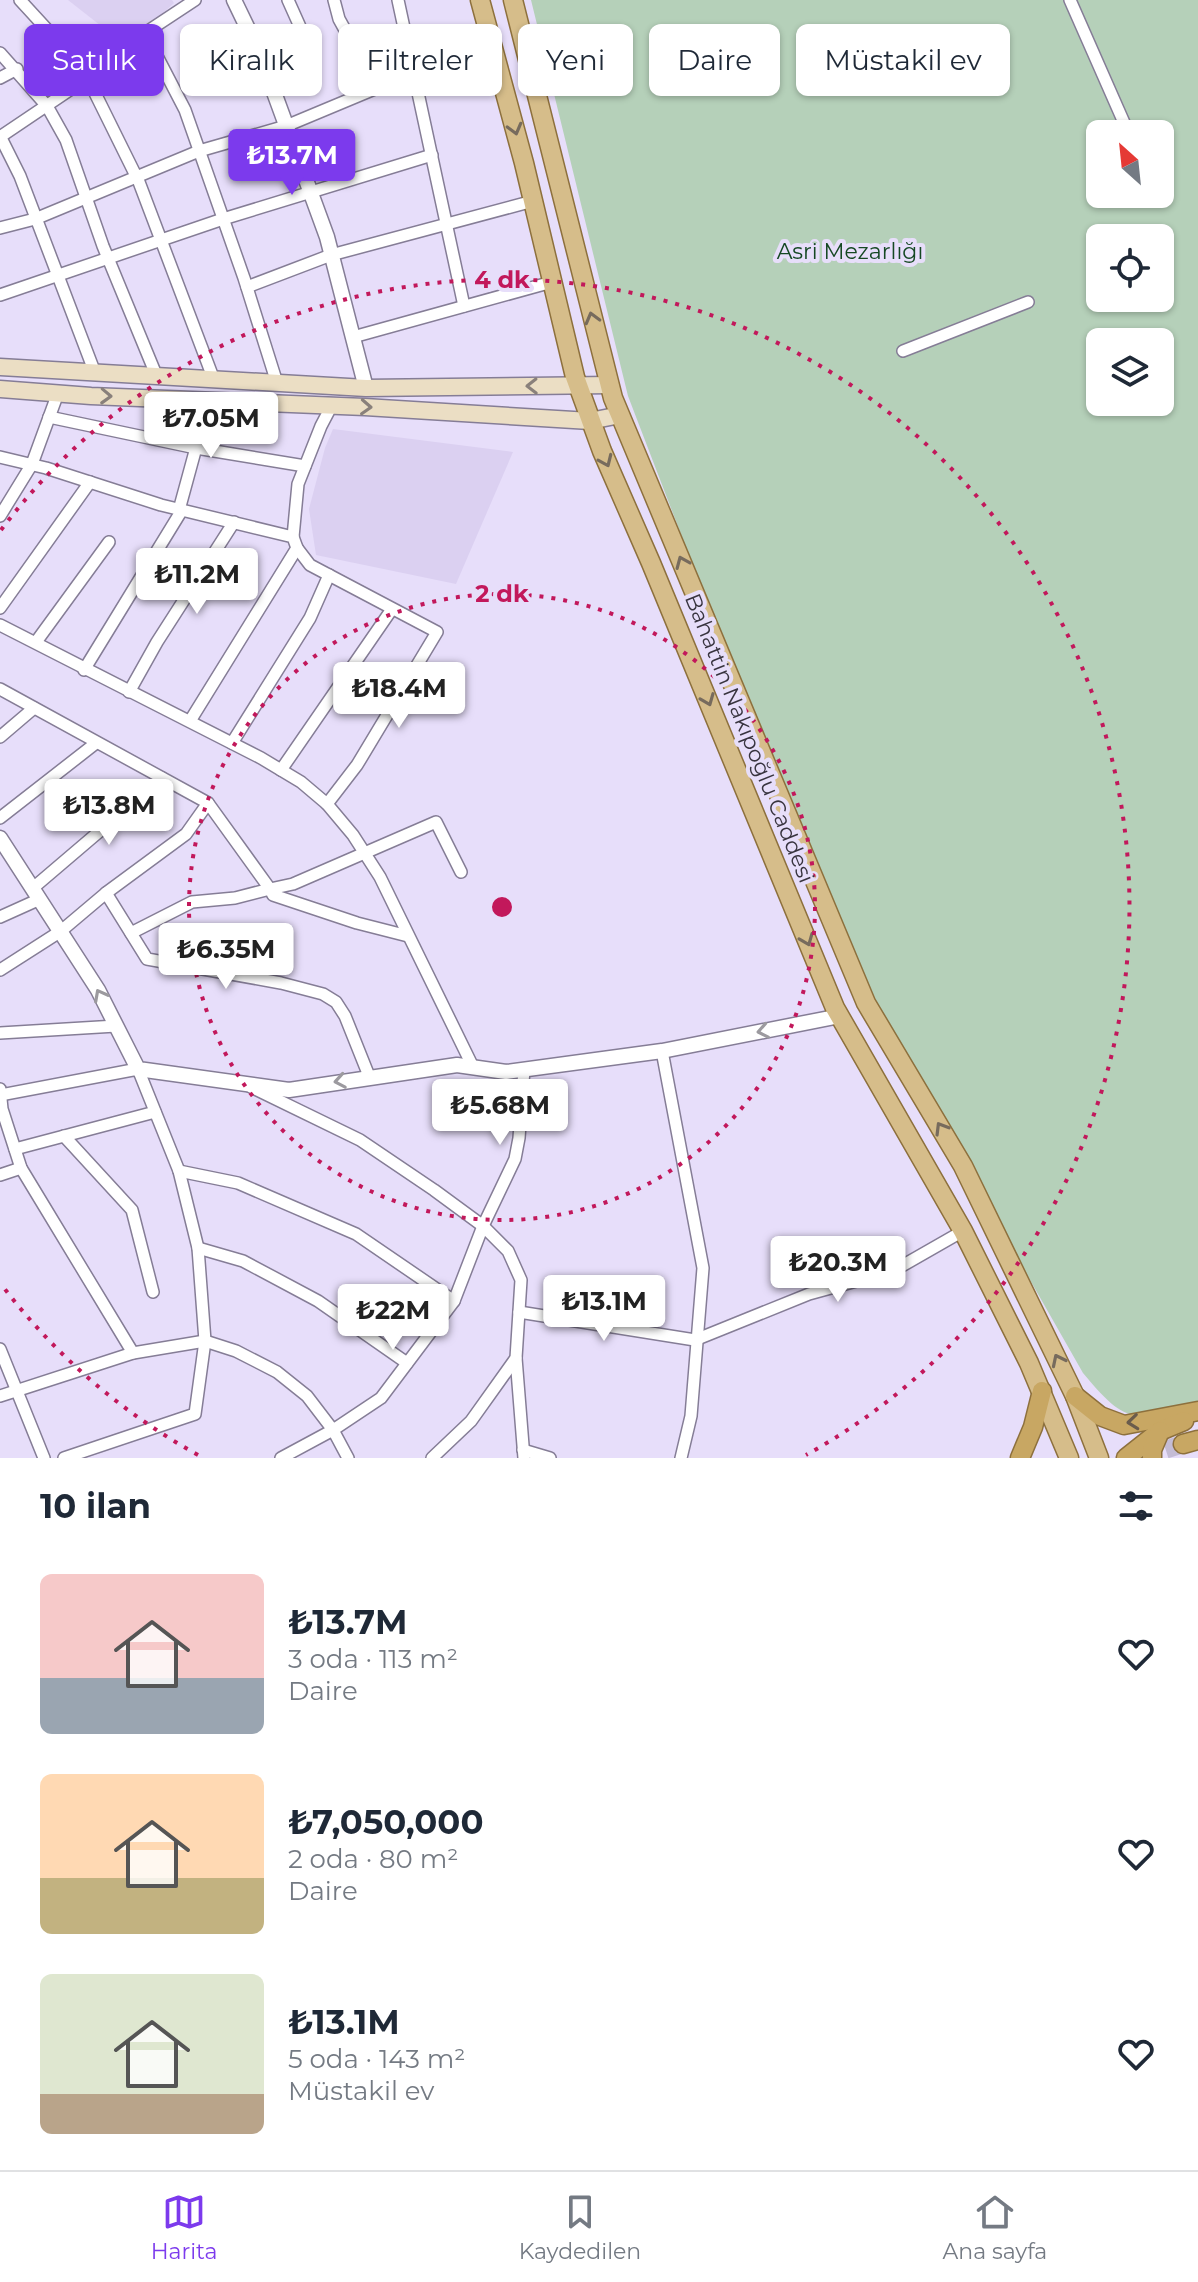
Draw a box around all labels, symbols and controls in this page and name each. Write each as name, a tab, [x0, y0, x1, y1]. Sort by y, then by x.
chip: Satılık	[24, 24, 164, 96]
chip: Kiralık	[180, 24, 322, 96]
chip: Filtreler	[338, 24, 502, 96]
chip: Yeni	[518, 24, 633, 96]
chip: Daire	[649, 24, 780, 96]
chip: Müstakil ev	[796, 24, 1010, 96]
north arrow	[1086, 120, 1174, 208]
map controls	[1086, 120, 1174, 416]
one-way arrow	[505, 122, 522, 136]
pin: ₺13.7M	[227, 129, 357, 197]
text: ₺13.7M	[246, 139, 338, 171]
button: locate	[1086, 224, 1174, 312]
park label: Asri Mezarlığı	[777, 238, 923, 265]
text: 4 dk	[474, 265, 530, 294]
one-way arrow	[585, 312, 602, 326]
button: layers	[1086, 328, 1174, 416]
one-way arrow	[525, 377, 538, 395]
one-way arrow	[100, 388, 113, 405]
pin: ₺7.05M	[146, 392, 276, 460]
one-way arrow	[360, 398, 373, 415]
text: ₺7.05M	[162, 402, 260, 434]
one-way arrow	[596, 452, 612, 467]
pin: ₺11.2M	[132, 548, 262, 616]
one-way arrow	[675, 556, 691, 570]
text: ₺11.2M	[154, 558, 240, 590]
text: 2 dk	[475, 579, 529, 608]
street label: Bahattin Nakıpoğlu Caddesi	[679, 590, 820, 887]
pin: ₺18.4M	[334, 662, 464, 730]
text: ₺18.4M	[351, 672, 447, 704]
one-way arrow	[698, 692, 714, 706]
pin: ₺13.8M	[44, 779, 174, 847]
text: ₺13.8M	[62, 789, 156, 821]
centre of rings	[488, 893, 516, 921]
pin: ₺6.35M	[161, 923, 291, 991]
one-way arrow	[797, 932, 814, 946]
text: ₺6.35M	[177, 933, 275, 965]
one-way arrow	[94, 989, 110, 1003]
one-way arrow	[757, 1022, 770, 1039]
one-way arrow	[333, 1071, 347, 1088]
pin: ₺5.68M	[435, 1079, 565, 1147]
text: ₺5.68M	[450, 1089, 550, 1121]
one-way arrow	[935, 1122, 950, 1137]
pin: ₺20.3M	[773, 1236, 903, 1304]
text: ₺20.3M	[789, 1246, 887, 1278]
pin: ₺13.1M	[539, 1275, 669, 1343]
pin: ₺22M	[346, 1284, 440, 1352]
text: ₺13.1M	[561, 1285, 647, 1317]
text: ₺22M	[356, 1294, 430, 1326]
one-way arrow	[1052, 1354, 1068, 1369]
one-way arrow	[1126, 1413, 1139, 1430]
icon: filters	[1114, 1484, 1158, 1528]
text: 10 ilan	[40, 1485, 151, 1527]
text: ₺13.7M	[288, 1601, 408, 1643]
icon: home	[104, 1606, 200, 1702]
icon: heart	[1114, 1632, 1158, 1676]
text: 3 oda · 113 m²	[288, 1643, 458, 1675]
text: Daire	[288, 1675, 358, 1707]
text: ₺7,050,000	[288, 1801, 484, 1843]
icon: home	[104, 1806, 200, 1902]
icon: heart	[1114, 1832, 1158, 1876]
text: 2 oda · 80 m²	[288, 1843, 458, 1875]
text: Daire	[288, 1875, 358, 1907]
text: ₺13.1M	[288, 2001, 400, 2043]
icon: home	[104, 2006, 200, 2102]
icon: heart	[1114, 2032, 1158, 2076]
text: 5 oda · 143 m²	[288, 2043, 465, 2075]
text: Müstakil ev	[288, 2075, 434, 2107]
tab: Harita	[151, 2190, 217, 2265]
tab: Kaydedilen	[519, 2190, 641, 2265]
tab: Ana sayfa	[943, 2190, 1047, 2265]

